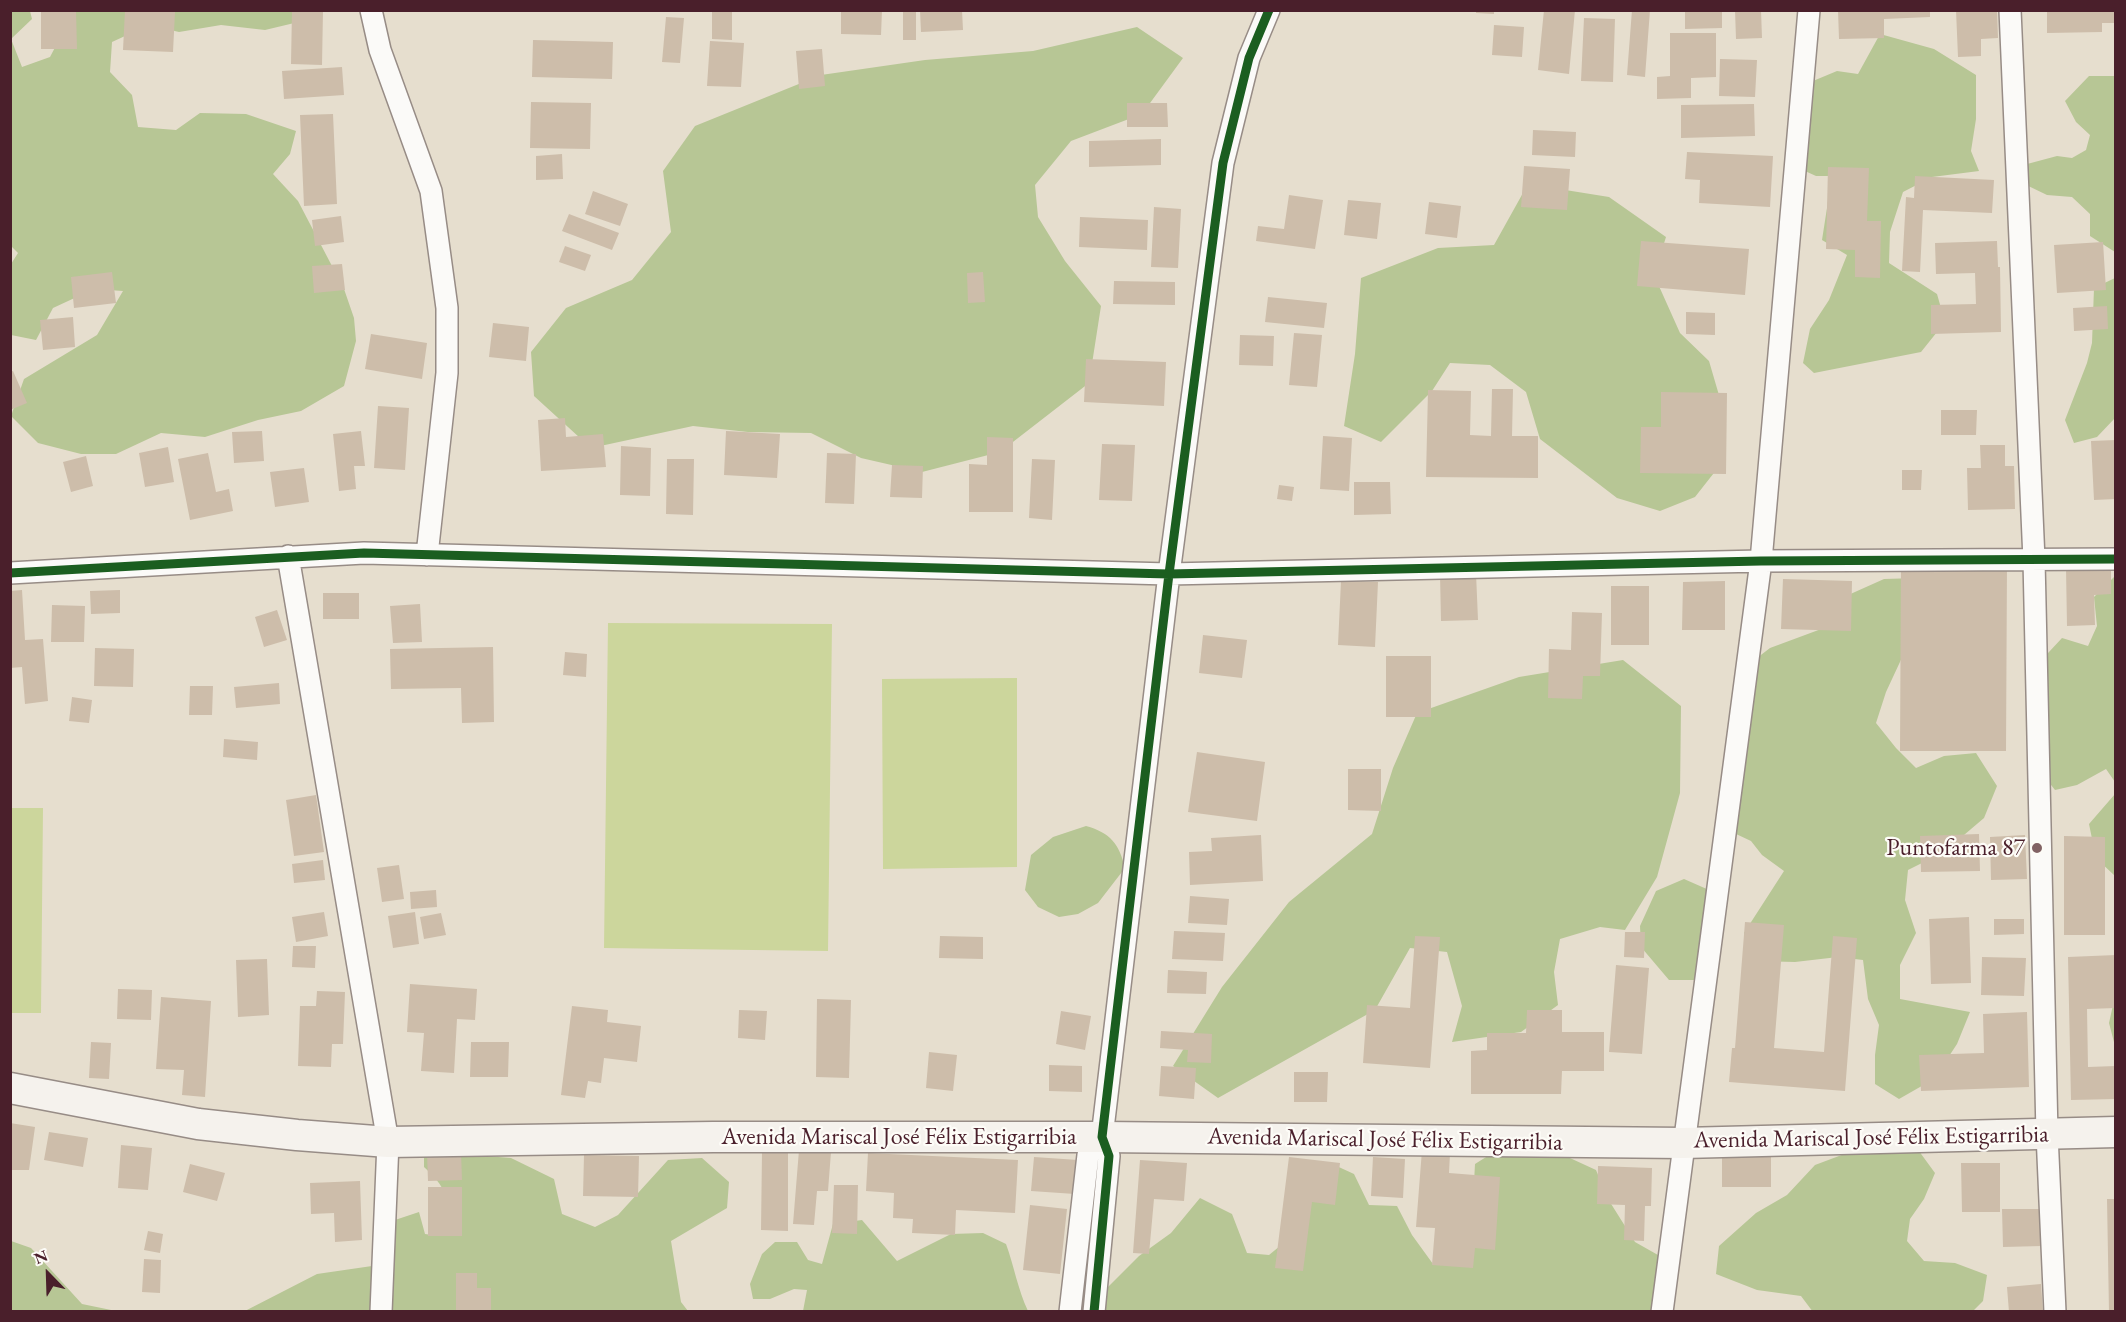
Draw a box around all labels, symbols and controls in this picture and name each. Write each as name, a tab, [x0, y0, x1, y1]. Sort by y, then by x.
place label: Puntofarma 87	[1886, 834, 2025, 862]
marker: Puntofarma 87	[2030, 841, 2044, 855]
street label: Avenida Mariscal José Félix Estigarribia	[1693, 1121, 2049, 1155]
street label: Avenida Mariscal José Félix Estigarribia	[721, 1123, 1077, 1151]
street label: Avenida Mariscal José Félix Estigarribia	[1207, 1123, 1563, 1157]
north arrow	[18, 1244, 78, 1304]
text: N	[31, 1245, 51, 1269]

